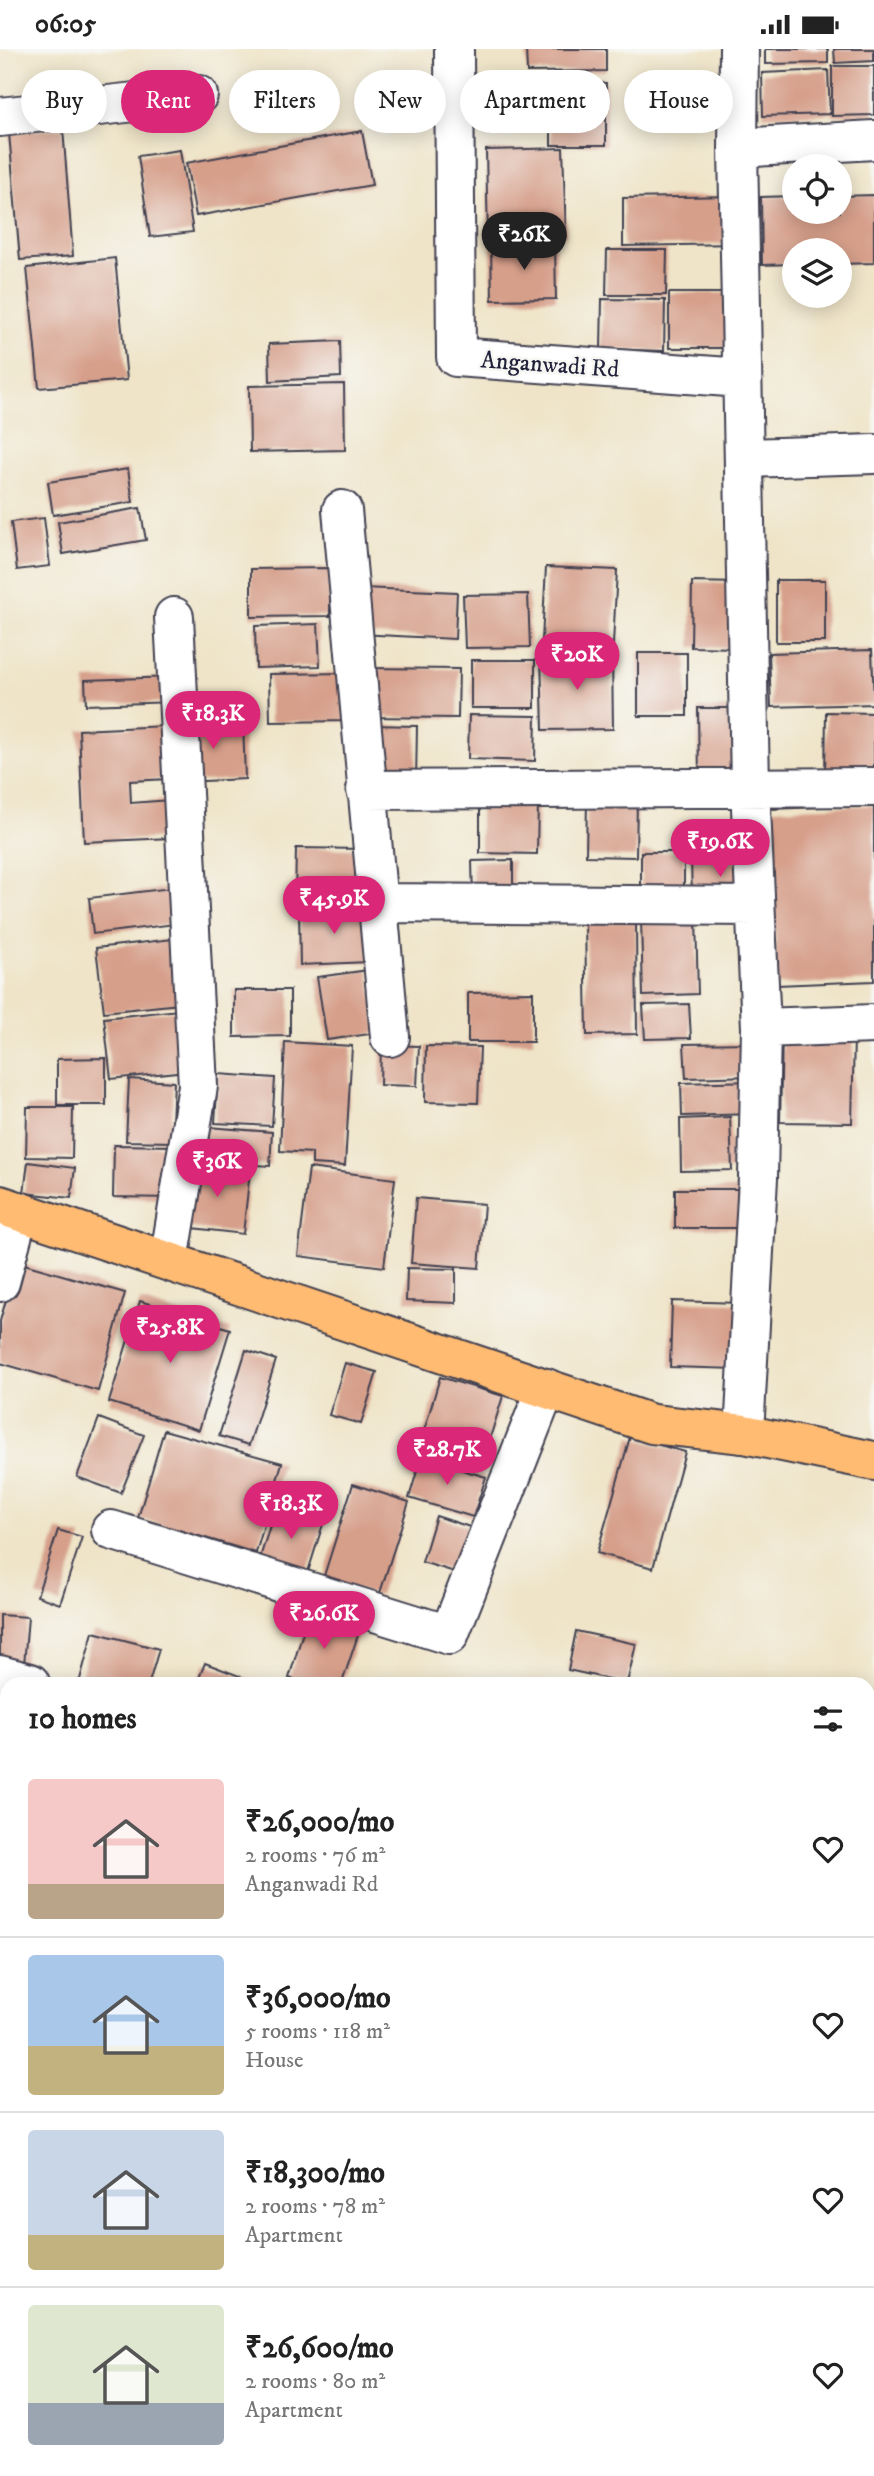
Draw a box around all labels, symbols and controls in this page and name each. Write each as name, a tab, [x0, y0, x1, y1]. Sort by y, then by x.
text: 06:05	[35, 8, 96, 41]
chip: Buy	[21, 70, 107, 133]
chip: Rent	[121, 70, 215, 133]
chip: Filters	[229, 70, 340, 133]
chip: New	[354, 70, 446, 133]
chip: Apartment	[460, 70, 610, 133]
chip: House	[624, 70, 733, 133]
map controls	[782, 154, 852, 308]
button: locate	[782, 154, 852, 224]
pin: ₹26K	[483, 213, 565, 272]
text: ₹26K	[498, 220, 550, 249]
button: layers	[782, 238, 852, 308]
street label: Anganwadi Rd	[480, 345, 620, 385]
pin: ₹20K	[536, 633, 618, 692]
text: ₹20K	[551, 640, 604, 669]
pin: ₹18.3K	[156, 691, 270, 751]
text: ₹18.3K	[181, 699, 245, 728]
pin: ₹19.6K	[663, 819, 777, 879]
text: ₹19.6K	[687, 827, 753, 856]
pin: ₹45.9K	[277, 877, 391, 936]
text: ₹45.9K	[299, 884, 369, 913]
pin: ₹36K	[176, 1139, 258, 1199]
text: ₹36K	[192, 1147, 242, 1176]
pin: ₹25.8K	[113, 1305, 227, 1365]
text: ₹25.8K	[136, 1313, 204, 1342]
pin: ₹28.7K	[390, 1427, 504, 1487]
text: ₹28.7K	[413, 1435, 481, 1464]
pin: ₹18.3K	[234, 1481, 348, 1541]
text: ₹18.3K	[259, 1489, 323, 1518]
pin: ₹26.6K	[267, 1591, 381, 1651]
text: ₹26.6K	[289, 1599, 359, 1628]
icon: filters	[809, 1700, 847, 1738]
text: 10 homes	[28, 1701, 137, 1738]
text: ₹26,000/mo	[245, 1804, 394, 1841]
icon: home	[84, 1807, 168, 1891]
icon: heart	[809, 1830, 847, 1868]
text: 2 rooms · 76 m²	[245, 1841, 385, 1870]
text: Anganwadi Rd	[245, 1870, 378, 1899]
text: ₹36,000/mo	[245, 1980, 391, 2017]
icon: home	[84, 1983, 168, 2067]
icon: heart	[809, 2006, 847, 2044]
text: 5 rooms · 118 m²	[245, 2017, 390, 2046]
text: House	[245, 2046, 303, 2075]
text: ₹18,300/mo	[245, 2155, 385, 2192]
icon: home	[84, 2158, 168, 2242]
icon: heart	[809, 2181, 847, 2219]
text: 2 rooms · 78 m²	[245, 2192, 385, 2221]
text: Apartment	[245, 2221, 343, 2250]
text: ₹26,600/mo	[245, 2330, 394, 2367]
icon: home	[84, 2333, 168, 2417]
icon: heart	[809, 2356, 847, 2394]
text: 2 rooms · 80 m²	[245, 2367, 385, 2396]
text: Apartment	[245, 2396, 343, 2425]

